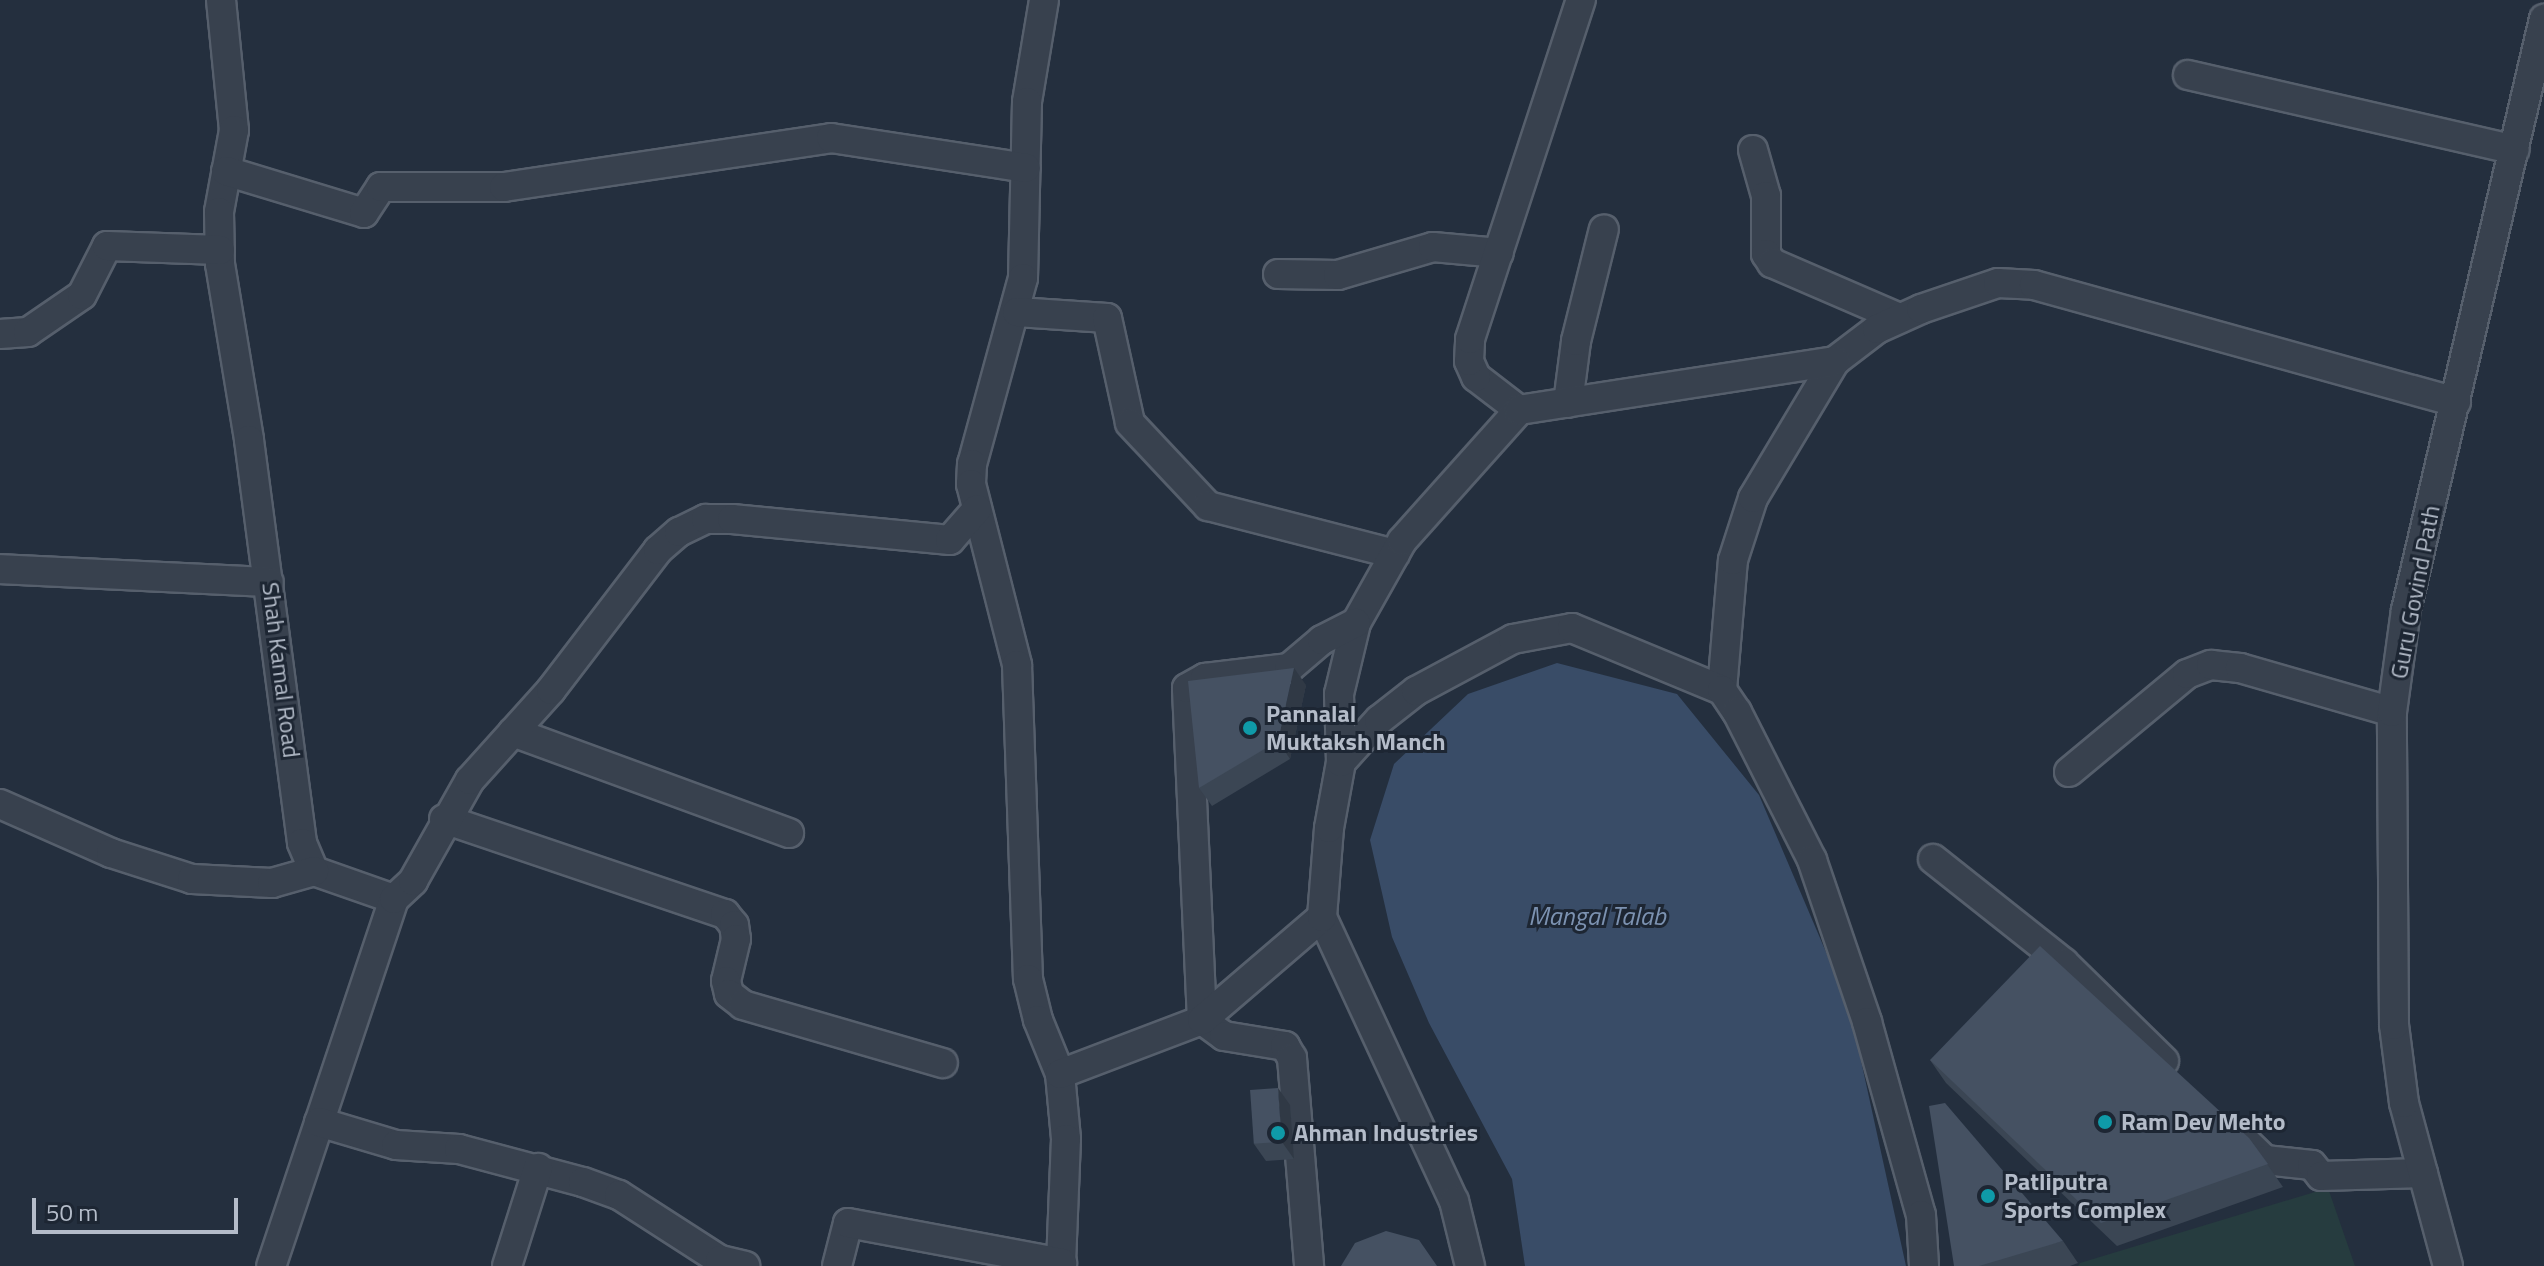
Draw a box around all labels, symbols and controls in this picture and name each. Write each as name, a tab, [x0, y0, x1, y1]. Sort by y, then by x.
street label: Guru Govind Path	[2384, 503, 2446, 681]
street label: Shah Kamal Road	[256, 581, 306, 759]
place label: Pannalal Muktaksh Manch	[1266, 700, 1446, 756]
marker: Pannalal Muktaksh Manch	[1241, 719, 1259, 737]
water label: Mangal Talab	[1528, 900, 1666, 932]
place label: Ram Dev Mehto	[2121, 1108, 2286, 1136]
marker: Ram Dev Mehto	[2096, 1113, 2114, 1131]
place label: Ahman Industries	[1294, 1119, 1478, 1147]
marker: Ahman Industries	[1269, 1124, 1287, 1142]
place label: Patliputra Sports Complex	[2004, 1168, 2166, 1224]
scale bar	[36, 1182, 242, 1232]
marker: Patliputra Sports Complex	[1979, 1187, 1997, 1205]
text: 50 m	[46, 1194, 98, 1230]

